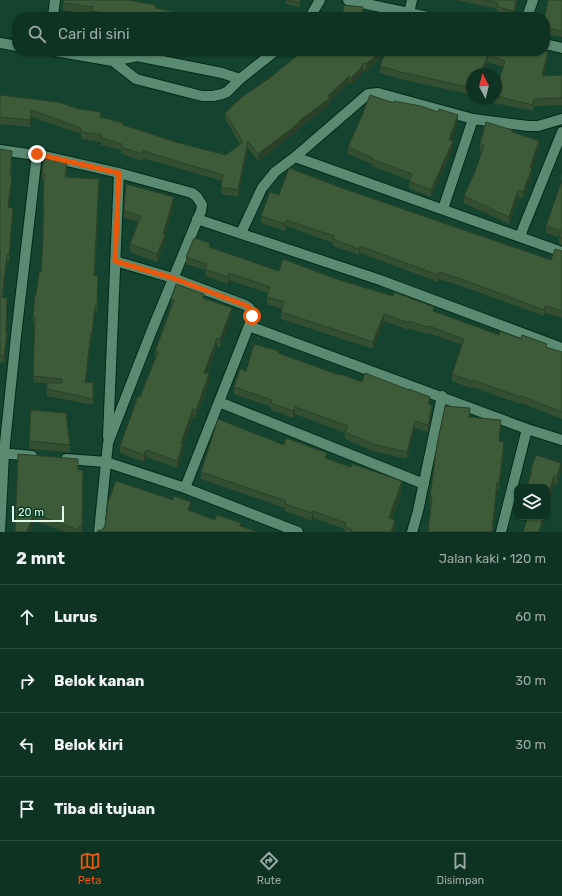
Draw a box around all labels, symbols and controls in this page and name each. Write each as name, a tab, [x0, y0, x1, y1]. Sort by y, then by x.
search box	[12, 12, 550, 56]
icon: search	[26, 23, 48, 45]
text: Cari di sini	[58, 25, 130, 43]
north arrow	[466, 68, 502, 104]
route end	[28, 145, 46, 163]
route start	[243, 307, 261, 325]
map controls	[514, 484, 550, 520]
button: layers	[514, 484, 550, 520]
scale bar	[12, 504, 64, 523]
text: 20 m	[18, 506, 44, 519]
text: 2 mnt	[16, 548, 65, 568]
text: Jalan kaki · 120 m	[439, 551, 546, 566]
icon: ahead	[16, 606, 38, 628]
text: Lurus	[54, 608, 97, 626]
text: 60 m	[515, 609, 546, 624]
icon: right	[16, 670, 38, 692]
text: Belok kanan	[54, 672, 144, 690]
text: 30 m	[515, 673, 546, 688]
icon: left	[16, 734, 38, 756]
text: Belok kiri	[54, 736, 123, 754]
text: 30 m	[515, 737, 546, 752]
icon: arrive	[16, 798, 38, 820]
text: Tiba di tujuan	[54, 800, 155, 818]
tab: Peta	[78, 850, 101, 887]
tab: Rute	[257, 850, 281, 887]
tab: Disimpan	[437, 850, 484, 887]

